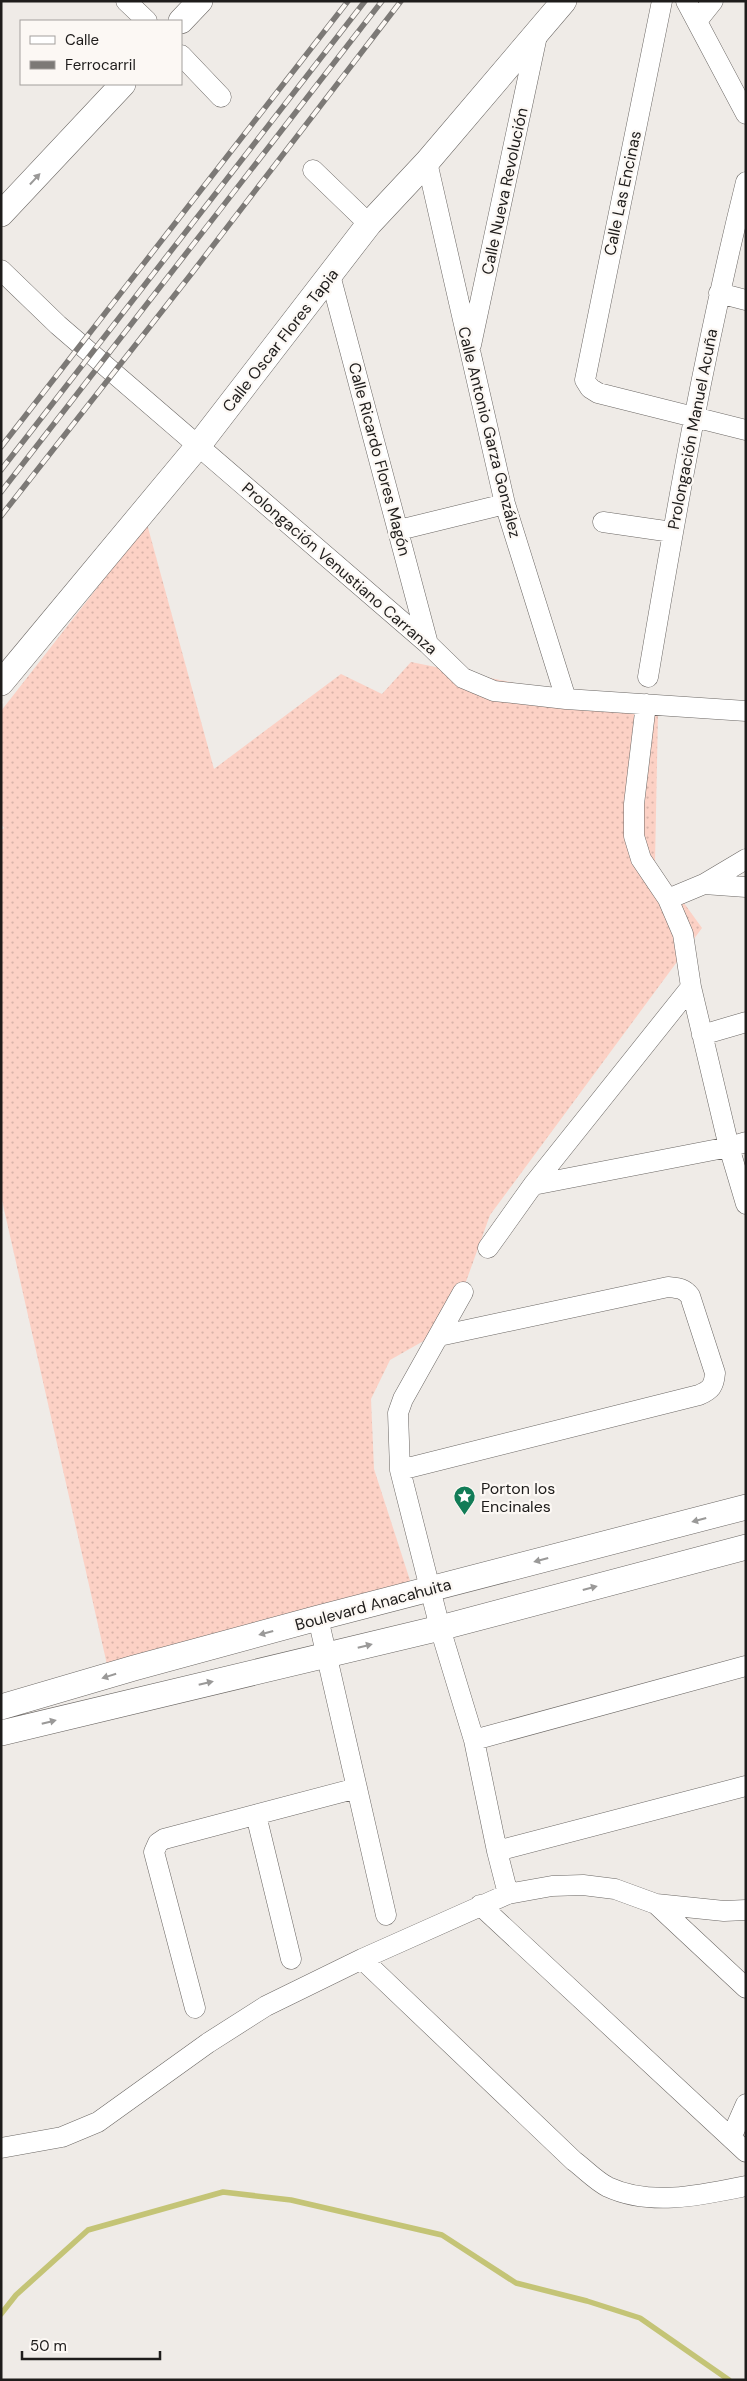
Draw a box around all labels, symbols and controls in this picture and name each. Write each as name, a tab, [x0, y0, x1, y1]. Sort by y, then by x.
legend	[20, 20, 182, 85]
text: Calle	[65, 30, 99, 50]
text: Ferrocarril	[65, 55, 136, 75]
street label: Calle Nueva Revolución	[477, 106, 532, 277]
street label: Calle Las Encinas	[599, 129, 646, 258]
one-way arrow	[29, 172, 40, 185]
street label: Calle Oscar Flores Tapia	[218, 264, 343, 416]
street label: Calle Antonio Garza González	[453, 324, 526, 540]
street label: Prolongación Manuel Acuña	[663, 327, 722, 531]
street label: Calle Ricardo Flores Magón	[344, 360, 415, 558]
street label: Prolongación Venustiano Carranza	[237, 478, 442, 659]
place label: Porton los Encinales	[481, 1478, 555, 1517]
place icon: Porton los Encinales	[453, 1485, 477, 1516]
one-way arrow	[691, 1516, 706, 1524]
one-way arrow	[534, 1557, 549, 1565]
street label: Boulevard Anacahuita	[293, 1574, 454, 1635]
one-way arrow	[582, 1584, 597, 1592]
one-way arrow	[258, 1629, 273, 1637]
one-way arrow	[357, 1642, 372, 1650]
one-way arrow	[101, 1672, 116, 1680]
one-way arrow	[199, 1679, 214, 1687]
one-way arrow	[41, 1718, 56, 1726]
scale bar	[22, 2328, 160, 2360]
text: 50 m	[30, 2336, 67, 2356]

